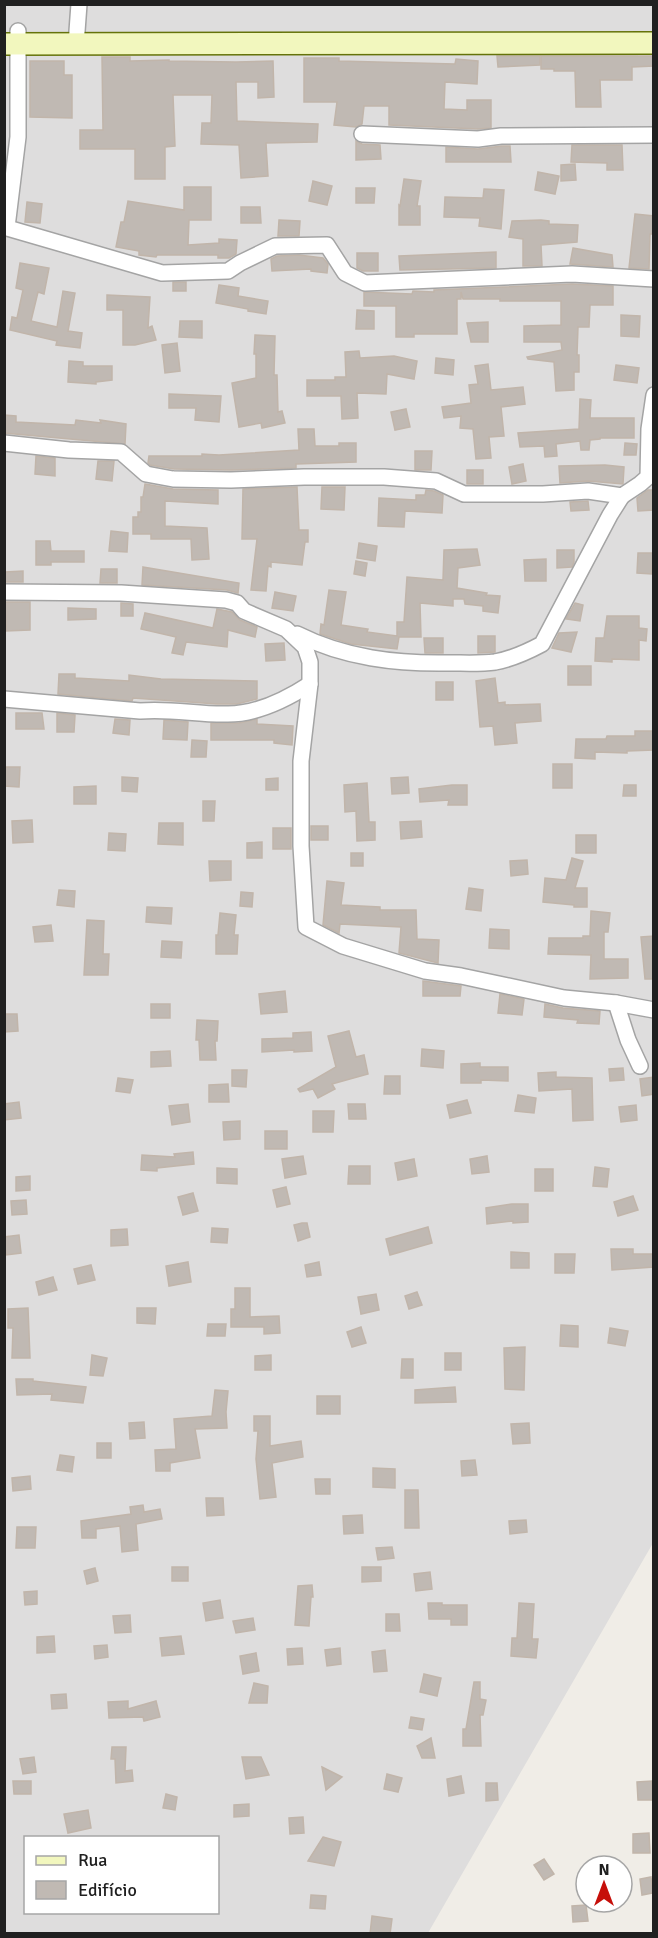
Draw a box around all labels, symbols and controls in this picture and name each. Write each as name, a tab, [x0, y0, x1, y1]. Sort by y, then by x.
legend	[24, 1836, 219, 1914]
text: Rua	[78, 1849, 107, 1871]
north arrow	[574, 1854, 634, 1914]
text: N	[598, 1860, 610, 1880]
text: Edifício	[78, 1879, 137, 1901]

